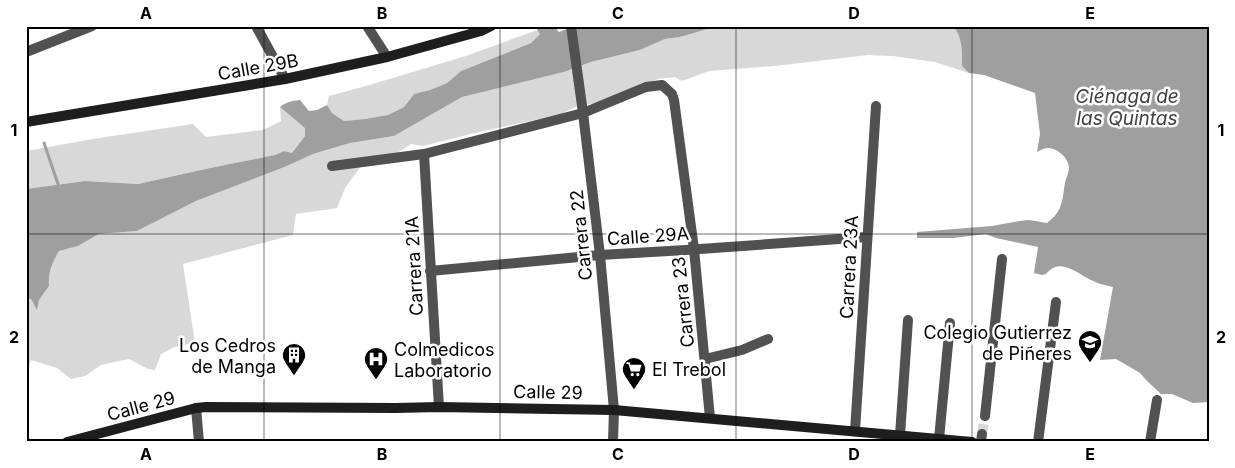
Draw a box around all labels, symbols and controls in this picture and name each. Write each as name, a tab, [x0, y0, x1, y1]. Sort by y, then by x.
text: A	[140, 3, 152, 23]
text: B	[377, 3, 387, 23]
text: C	[612, 3, 624, 23]
text: D	[848, 3, 860, 23]
text: E	[1085, 3, 1095, 23]
street label: Calle 29B	[216, 50, 300, 84]
water label: Ciénaga de las Quintas	[1075, 85, 1179, 130]
text: 1	[11, 120, 17, 140]
text: 1	[1218, 120, 1224, 140]
street label: Carrera 22	[566, 189, 596, 281]
street label: Carrera 23A	[836, 215, 862, 319]
street label: Carrera 21A	[401, 216, 427, 316]
street label: Calle 29A	[606, 223, 690, 249]
street label: Carrera 23	[668, 255, 698, 349]
place label: Colegio Gutierrez de Piñeres	[923, 322, 1072, 364]
text: 2	[9, 327, 19, 347]
text: 2	[1216, 327, 1226, 347]
school or university icon: Colegio Gutierrez de Piñeres	[1077, 329, 1103, 363]
place label: Los Cedros de Manga	[179, 335, 276, 377]
place label: Colmedicos Laboratorio	[394, 339, 495, 381]
building icon: Los Cedros de Manga	[281, 342, 307, 376]
hospital icon: Colmedicos Laboratorio	[363, 346, 389, 380]
supermarket icon: El Trebol	[621, 356, 647, 390]
place label: El Trebol	[652, 359, 726, 380]
street label: Calle 29	[513, 381, 583, 403]
street label: Calle 29	[105, 387, 177, 425]
text: A	[140, 444, 152, 464]
text: B	[377, 444, 387, 464]
text: C	[612, 444, 624, 464]
text: D	[848, 444, 860, 464]
text: E	[1085, 444, 1095, 464]

